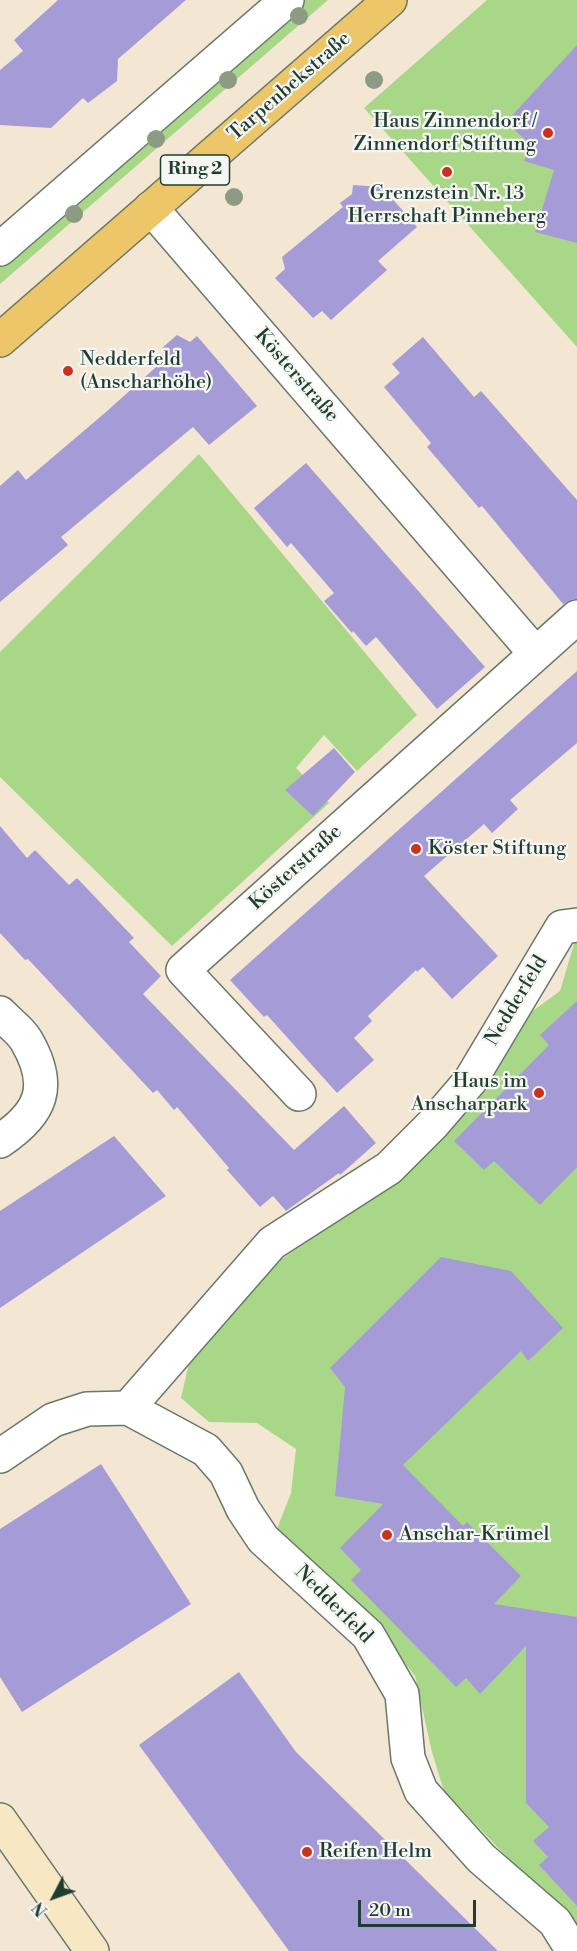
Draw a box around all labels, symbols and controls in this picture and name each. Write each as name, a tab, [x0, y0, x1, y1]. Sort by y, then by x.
street label: Tarpenbekstraße	[224, 27, 356, 147]
place label: Haus Zinnendorf / Zinnendorf Stiftung	[354, 110, 536, 157]
marker: Haus Zinnendorf / Zinnendorf Stiftung	[541, 126, 555, 140]
road number: Ring 2	[160, 155, 230, 185]
marker: Grenzstein Nr. 13 Herrschaft Pinneberg	[440, 165, 454, 179]
place label: Grenzstein Nr. 13 Herrschaft Pinneberg	[348, 182, 546, 229]
street label: Kösterstraße	[249, 324, 343, 428]
place label: Nedderfeld (Anscharhöhe)	[80, 348, 212, 395]
marker: Nedderfeld (Anscharhöhe)	[61, 364, 75, 378]
street label: Kösterstraße	[245, 820, 347, 916]
place label: Köster Stiftung	[428, 837, 566, 861]
marker: Köster Stiftung	[409, 842, 423, 856]
street label: Nedderfeld	[481, 952, 553, 1050]
place label: Haus im Anscharpark	[411, 1070, 527, 1117]
marker: Haus im Anscharpark	[532, 1086, 546, 1100]
place label: Anschar-Krümel	[399, 1523, 550, 1547]
marker: Anschar-Krümel	[380, 1528, 394, 1542]
street label: Nedderfeld	[289, 1561, 377, 1649]
place label: Reifen Helm	[319, 1840, 432, 1864]
marker: Reifen Helm	[300, 1845, 314, 1859]
north arrow	[24, 1867, 84, 1927]
scale bar	[361, 1888, 480, 1926]
text: N	[29, 1897, 52, 1920]
text: 20 m	[369, 1899, 411, 1922]

